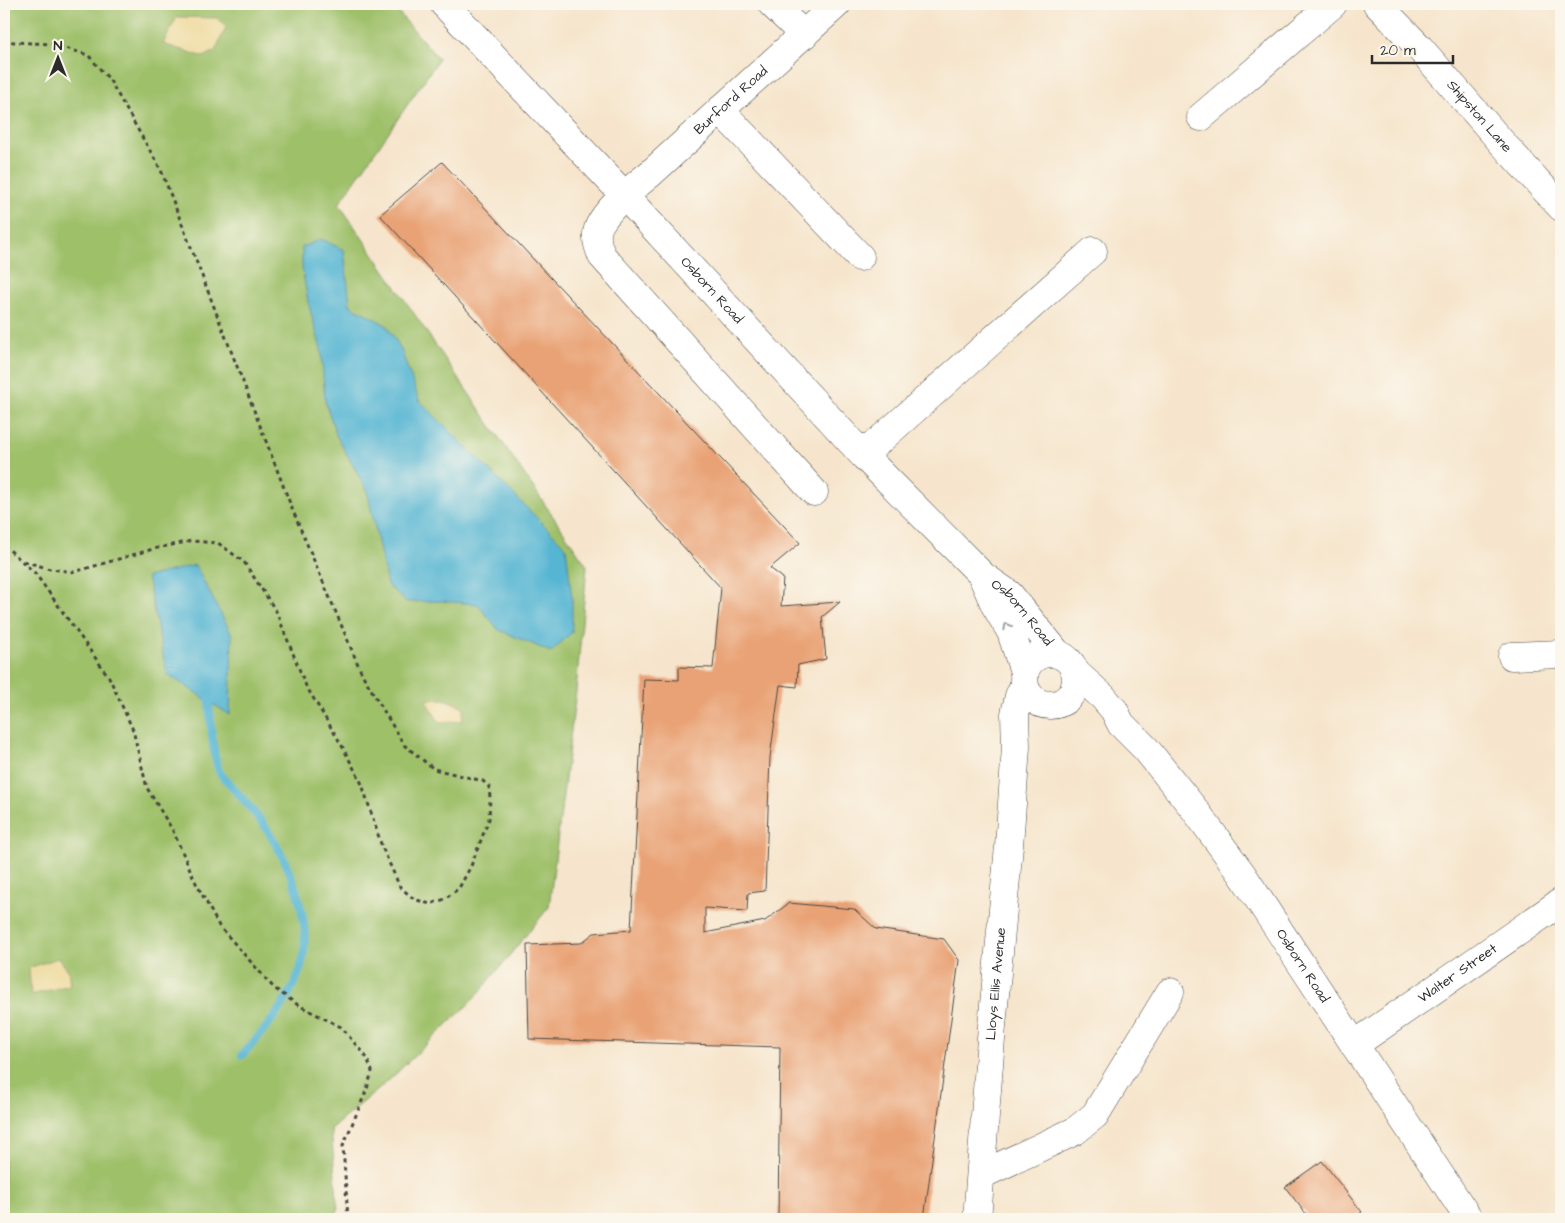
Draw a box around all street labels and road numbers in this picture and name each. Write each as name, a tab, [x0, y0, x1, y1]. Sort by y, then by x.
street label: Burford Road	[690, 62, 772, 139]
street label: Shipston Lane	[1442, 76, 1517, 158]
street label: Osborn Road	[676, 252, 748, 328]
street label: Osborn Road	[987, 574, 1058, 650]
street label: Osborn Road	[1271, 925, 1334, 1007]
street label: Lloys Ellis Avenue	[981, 926, 1011, 1041]
street label: Walter Street	[1414, 939, 1502, 1008]

